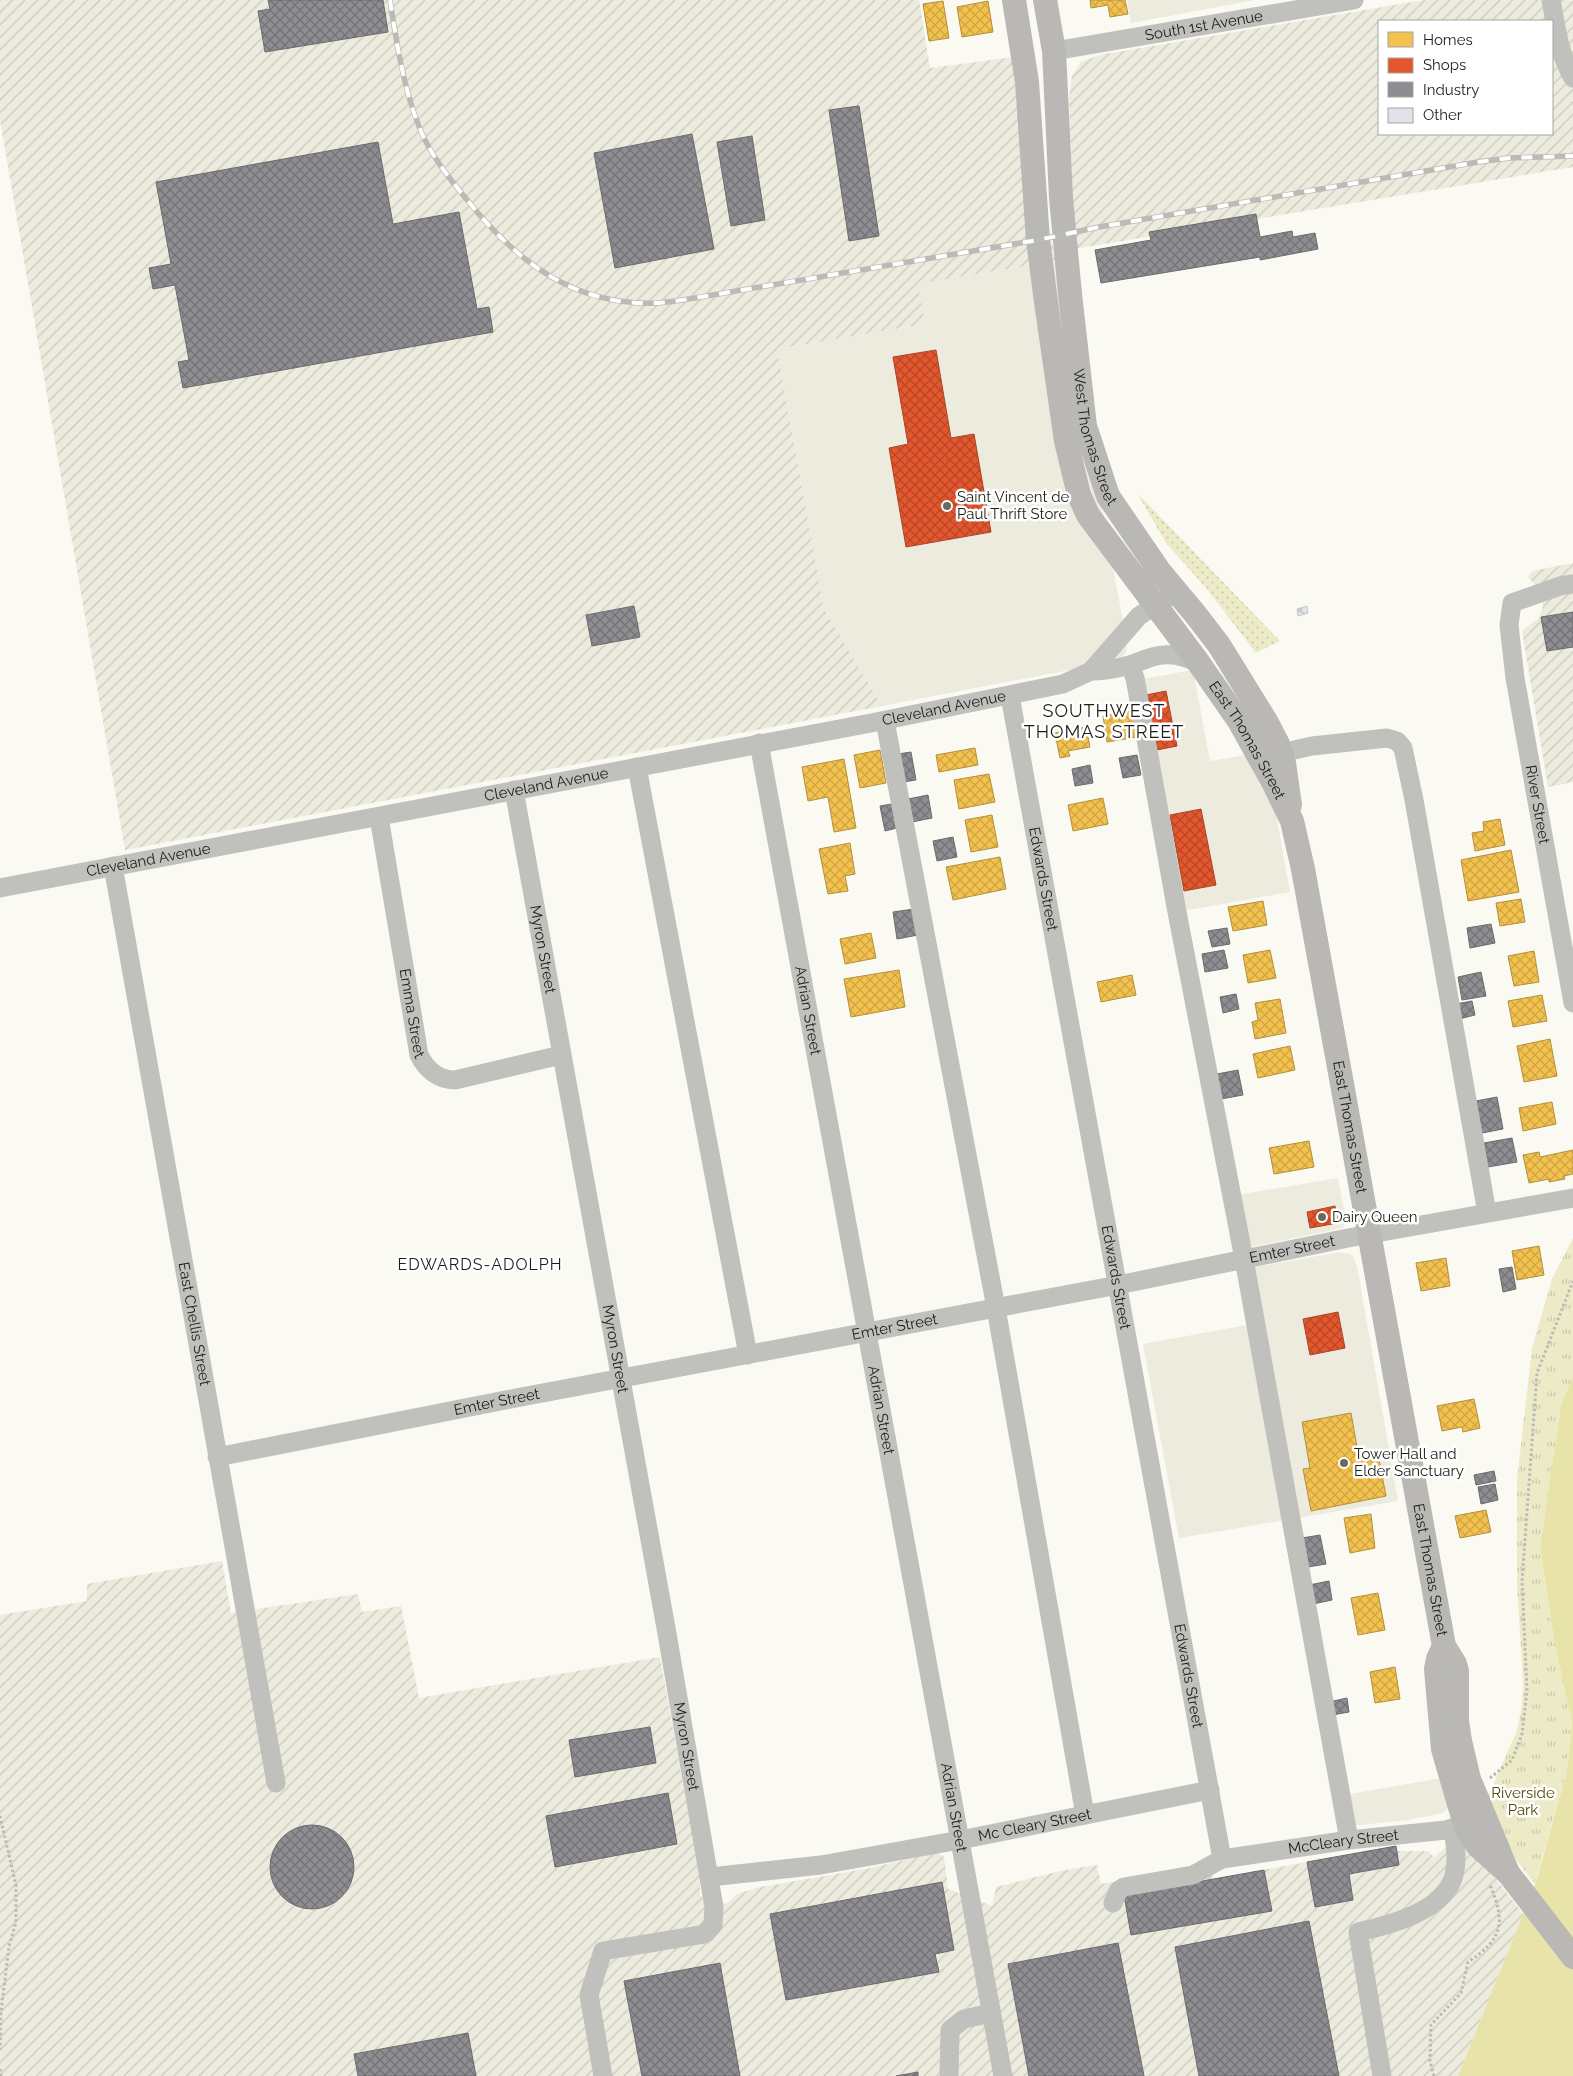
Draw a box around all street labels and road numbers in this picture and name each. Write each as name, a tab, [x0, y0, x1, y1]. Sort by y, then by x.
street label: South 1st Avenue	[1144, 7, 1264, 44]
street label: West Thomas Street	[1070, 368, 1121, 509]
street label: East Thomas Street	[1205, 678, 1289, 802]
street label: Cleveland Avenue	[880, 687, 1008, 730]
street label: River Street	[1522, 763, 1553, 845]
street label: Cleveland Avenue	[483, 764, 610, 805]
street label: Edwards Street	[1025, 825, 1062, 933]
street label: Cleveland Avenue	[85, 839, 212, 880]
street label: Myron Street	[526, 904, 560, 995]
street label: Adrian Street	[791, 965, 825, 1057]
street label: Emma Street	[396, 967, 428, 1062]
street label: East Thomas Street	[1329, 1059, 1371, 1195]
street label: Edwards Street	[1098, 1224, 1134, 1331]
street label: Emter Street	[1248, 1232, 1336, 1267]
street label: East Chellis Street	[175, 1260, 214, 1387]
street label: Myron Street	[599, 1303, 632, 1395]
street label: Emter Street	[850, 1310, 939, 1344]
street label: Adrian Street	[864, 1364, 898, 1456]
street label: Emter Street	[452, 1385, 541, 1419]
street label: East Thomas Street	[1409, 1502, 1451, 1638]
street label: Edwards Street	[1170, 1622, 1207, 1729]
street label: Myron Street	[670, 1701, 703, 1792]
street label: Adrian Street	[937, 1761, 971, 1853]
street label: Mc Cleary Street	[977, 1805, 1093, 1845]
street label: McCleary Street	[1287, 1826, 1399, 1858]

